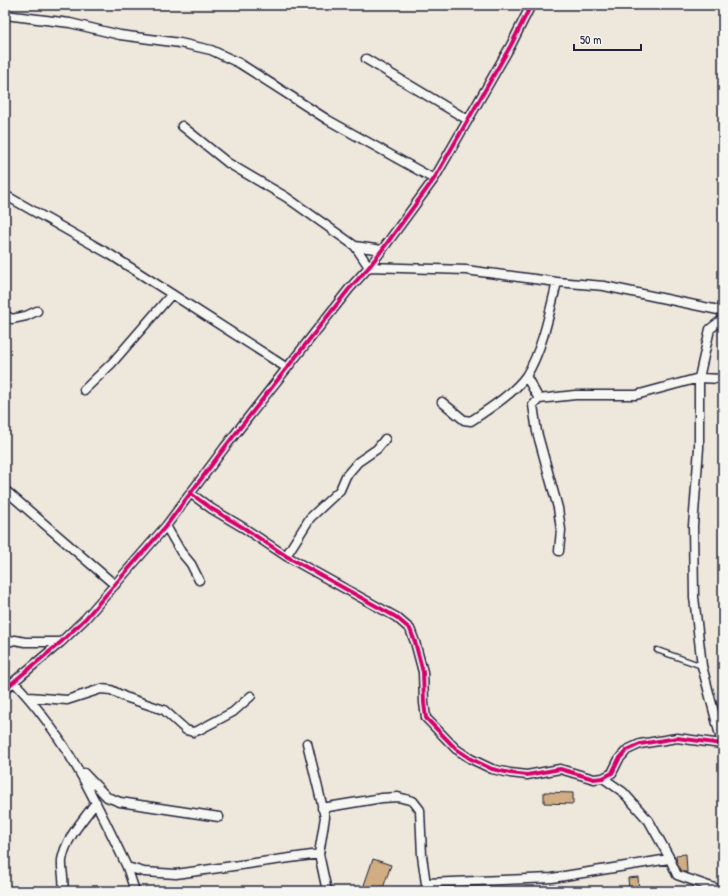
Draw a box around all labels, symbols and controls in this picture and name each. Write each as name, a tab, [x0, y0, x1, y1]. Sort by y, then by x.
scale bar	[574, 26, 641, 52]
text: 50 m	[580, 31, 601, 48]

